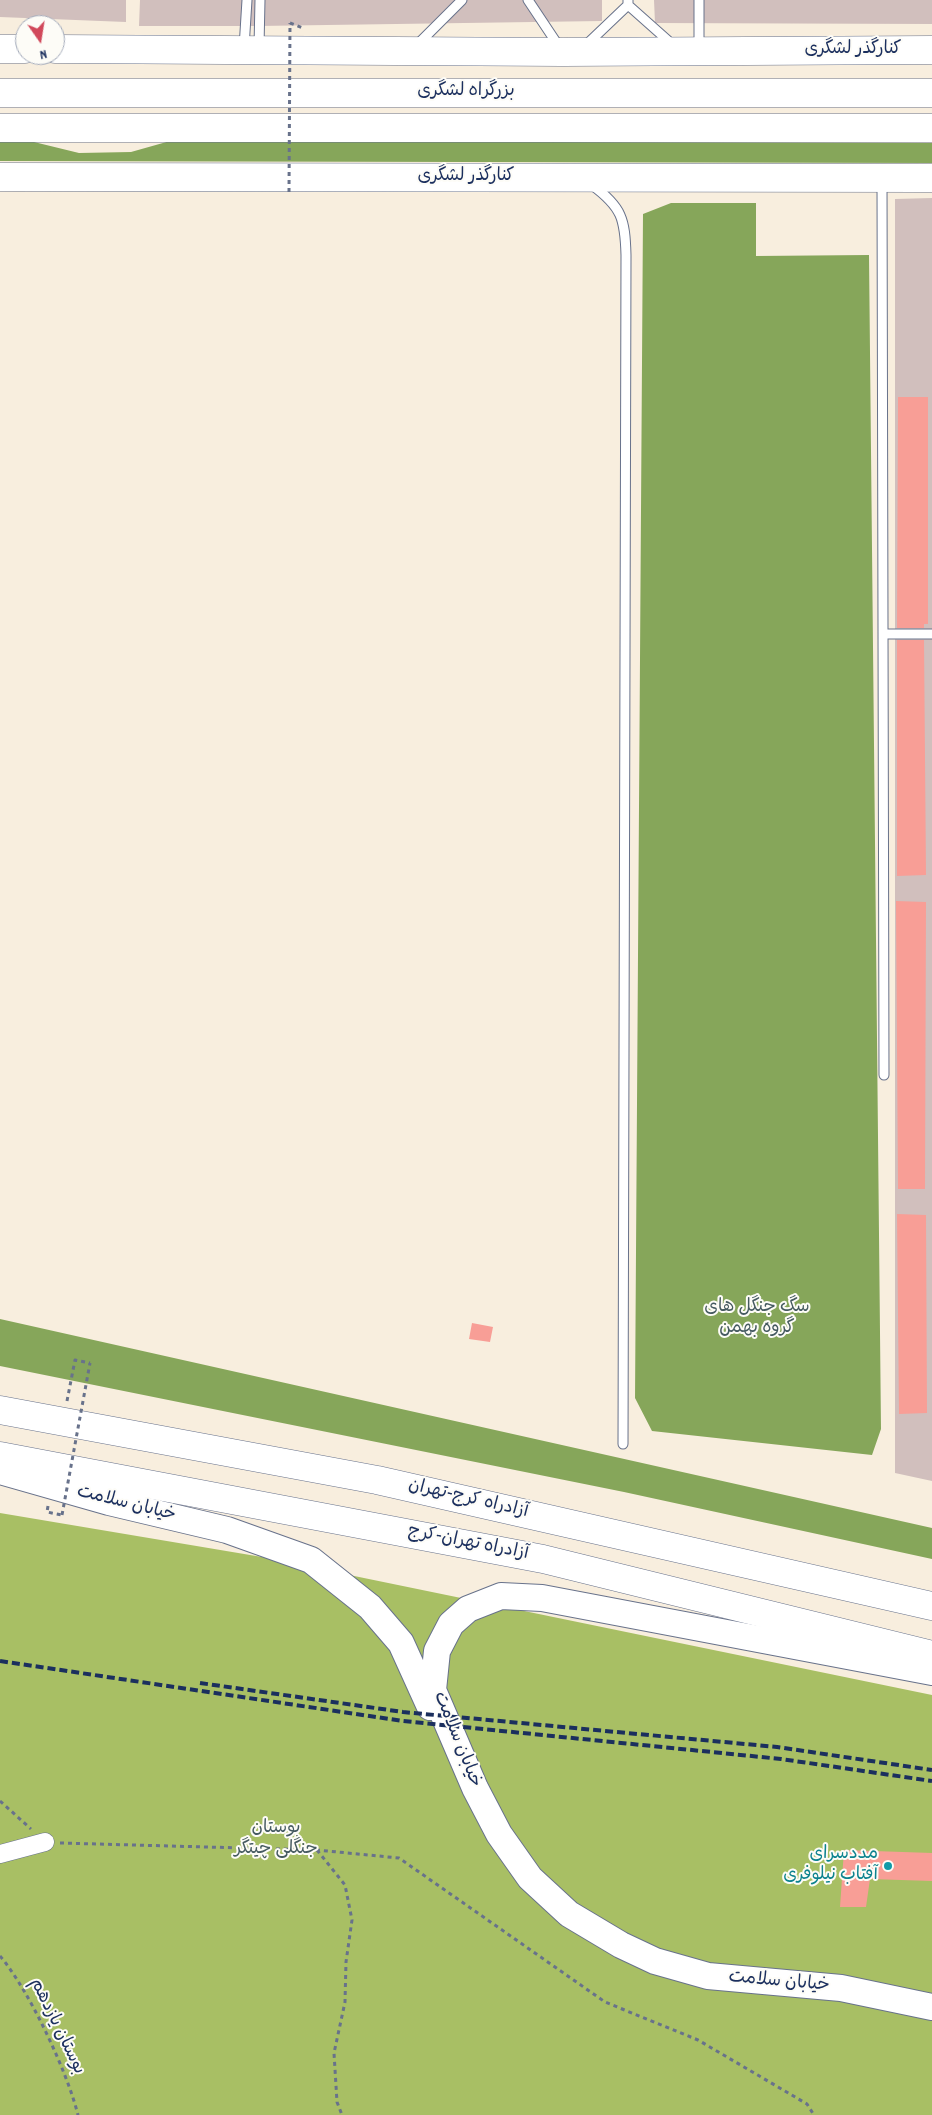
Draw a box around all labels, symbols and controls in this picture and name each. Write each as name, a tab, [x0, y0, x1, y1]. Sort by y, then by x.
north arrow	[15, 15, 65, 65]
street label: کنارگذر لشگری	[804, 40, 902, 62]
text: N	[38, 43, 49, 64]
street label: بزرگراه لشگری	[417, 82, 515, 104]
street label: کنارگذر لشگری	[417, 167, 515, 189]
park label: سگ جنگل های گروه بهمن	[704, 1298, 810, 1340]
street label: آزادراه کرج-تهران	[406, 1476, 530, 1524]
street label: خیابان سلامت	[74, 1482, 178, 1528]
street label: آزادراه تهران-کرج	[406, 1522, 530, 1566]
street label: خیابان سلامت	[427, 1689, 485, 1791]
park label: بوستان جنگلی چیتگر	[234, 1819, 318, 1862]
place label: مددسرای آفتاب نیلوفری	[783, 1845, 878, 1888]
marker: مددسرای آفتاب نیلوفری	[882, 1860, 894, 1872]
street label: خیابان سلامت	[728, 1968, 830, 1998]
street label: بوستان یازدهم	[23, 1975, 89, 2079]

